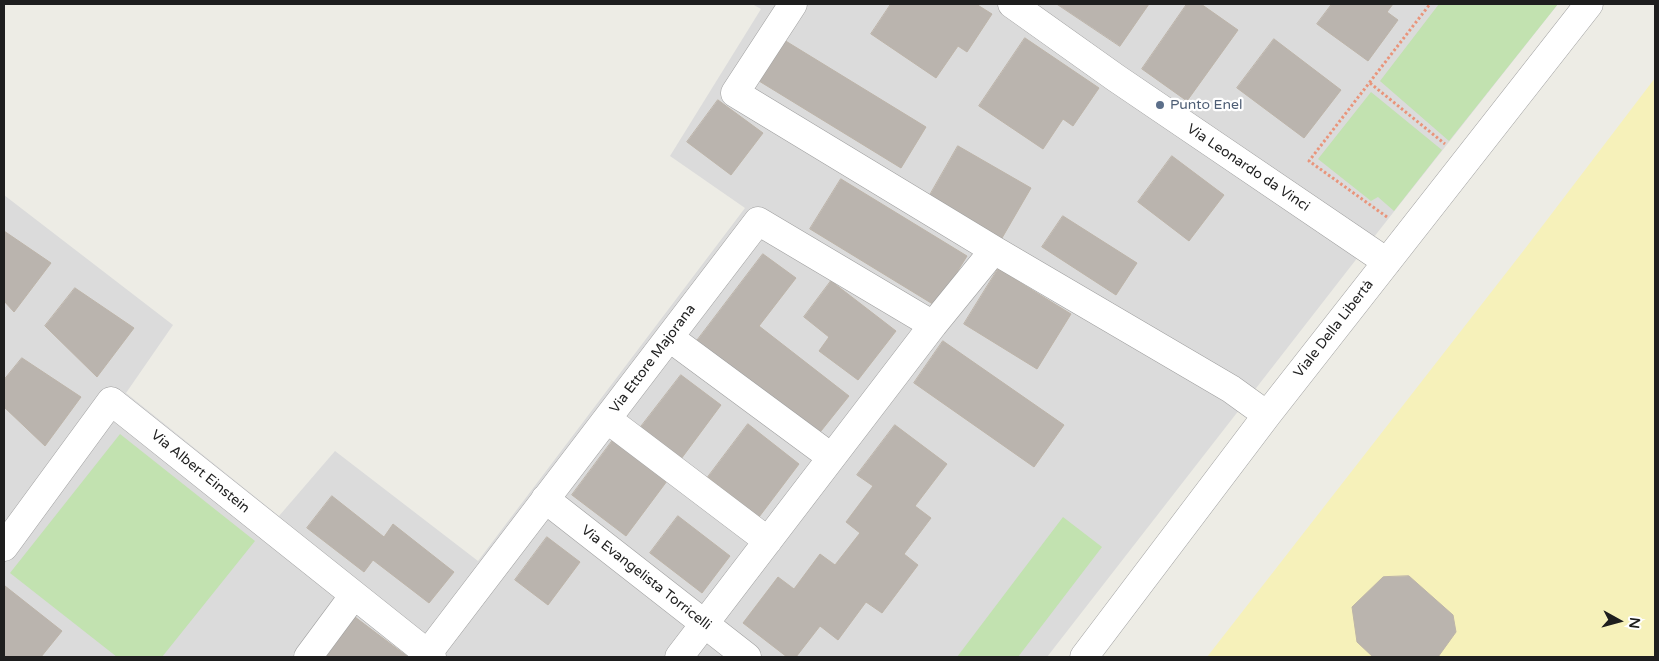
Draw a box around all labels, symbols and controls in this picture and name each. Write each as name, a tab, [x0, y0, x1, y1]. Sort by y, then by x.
place label: Punto Enel	[1170, 97, 1242, 113]
marker: Punto Enel	[1154, 99, 1166, 111]
street label: Via Leonardo da Vinci	[1183, 121, 1313, 215]
street label: Viale Della Libertà	[1291, 277, 1377, 381]
street label: Via Ettore Majorana	[607, 301, 699, 417]
street label: Via Albert Einstein	[147, 427, 253, 517]
street label: Via Evangelista Torricelli	[578, 522, 714, 634]
north arrow	[1594, 596, 1644, 646]
text: N	[1625, 616, 1644, 630]

